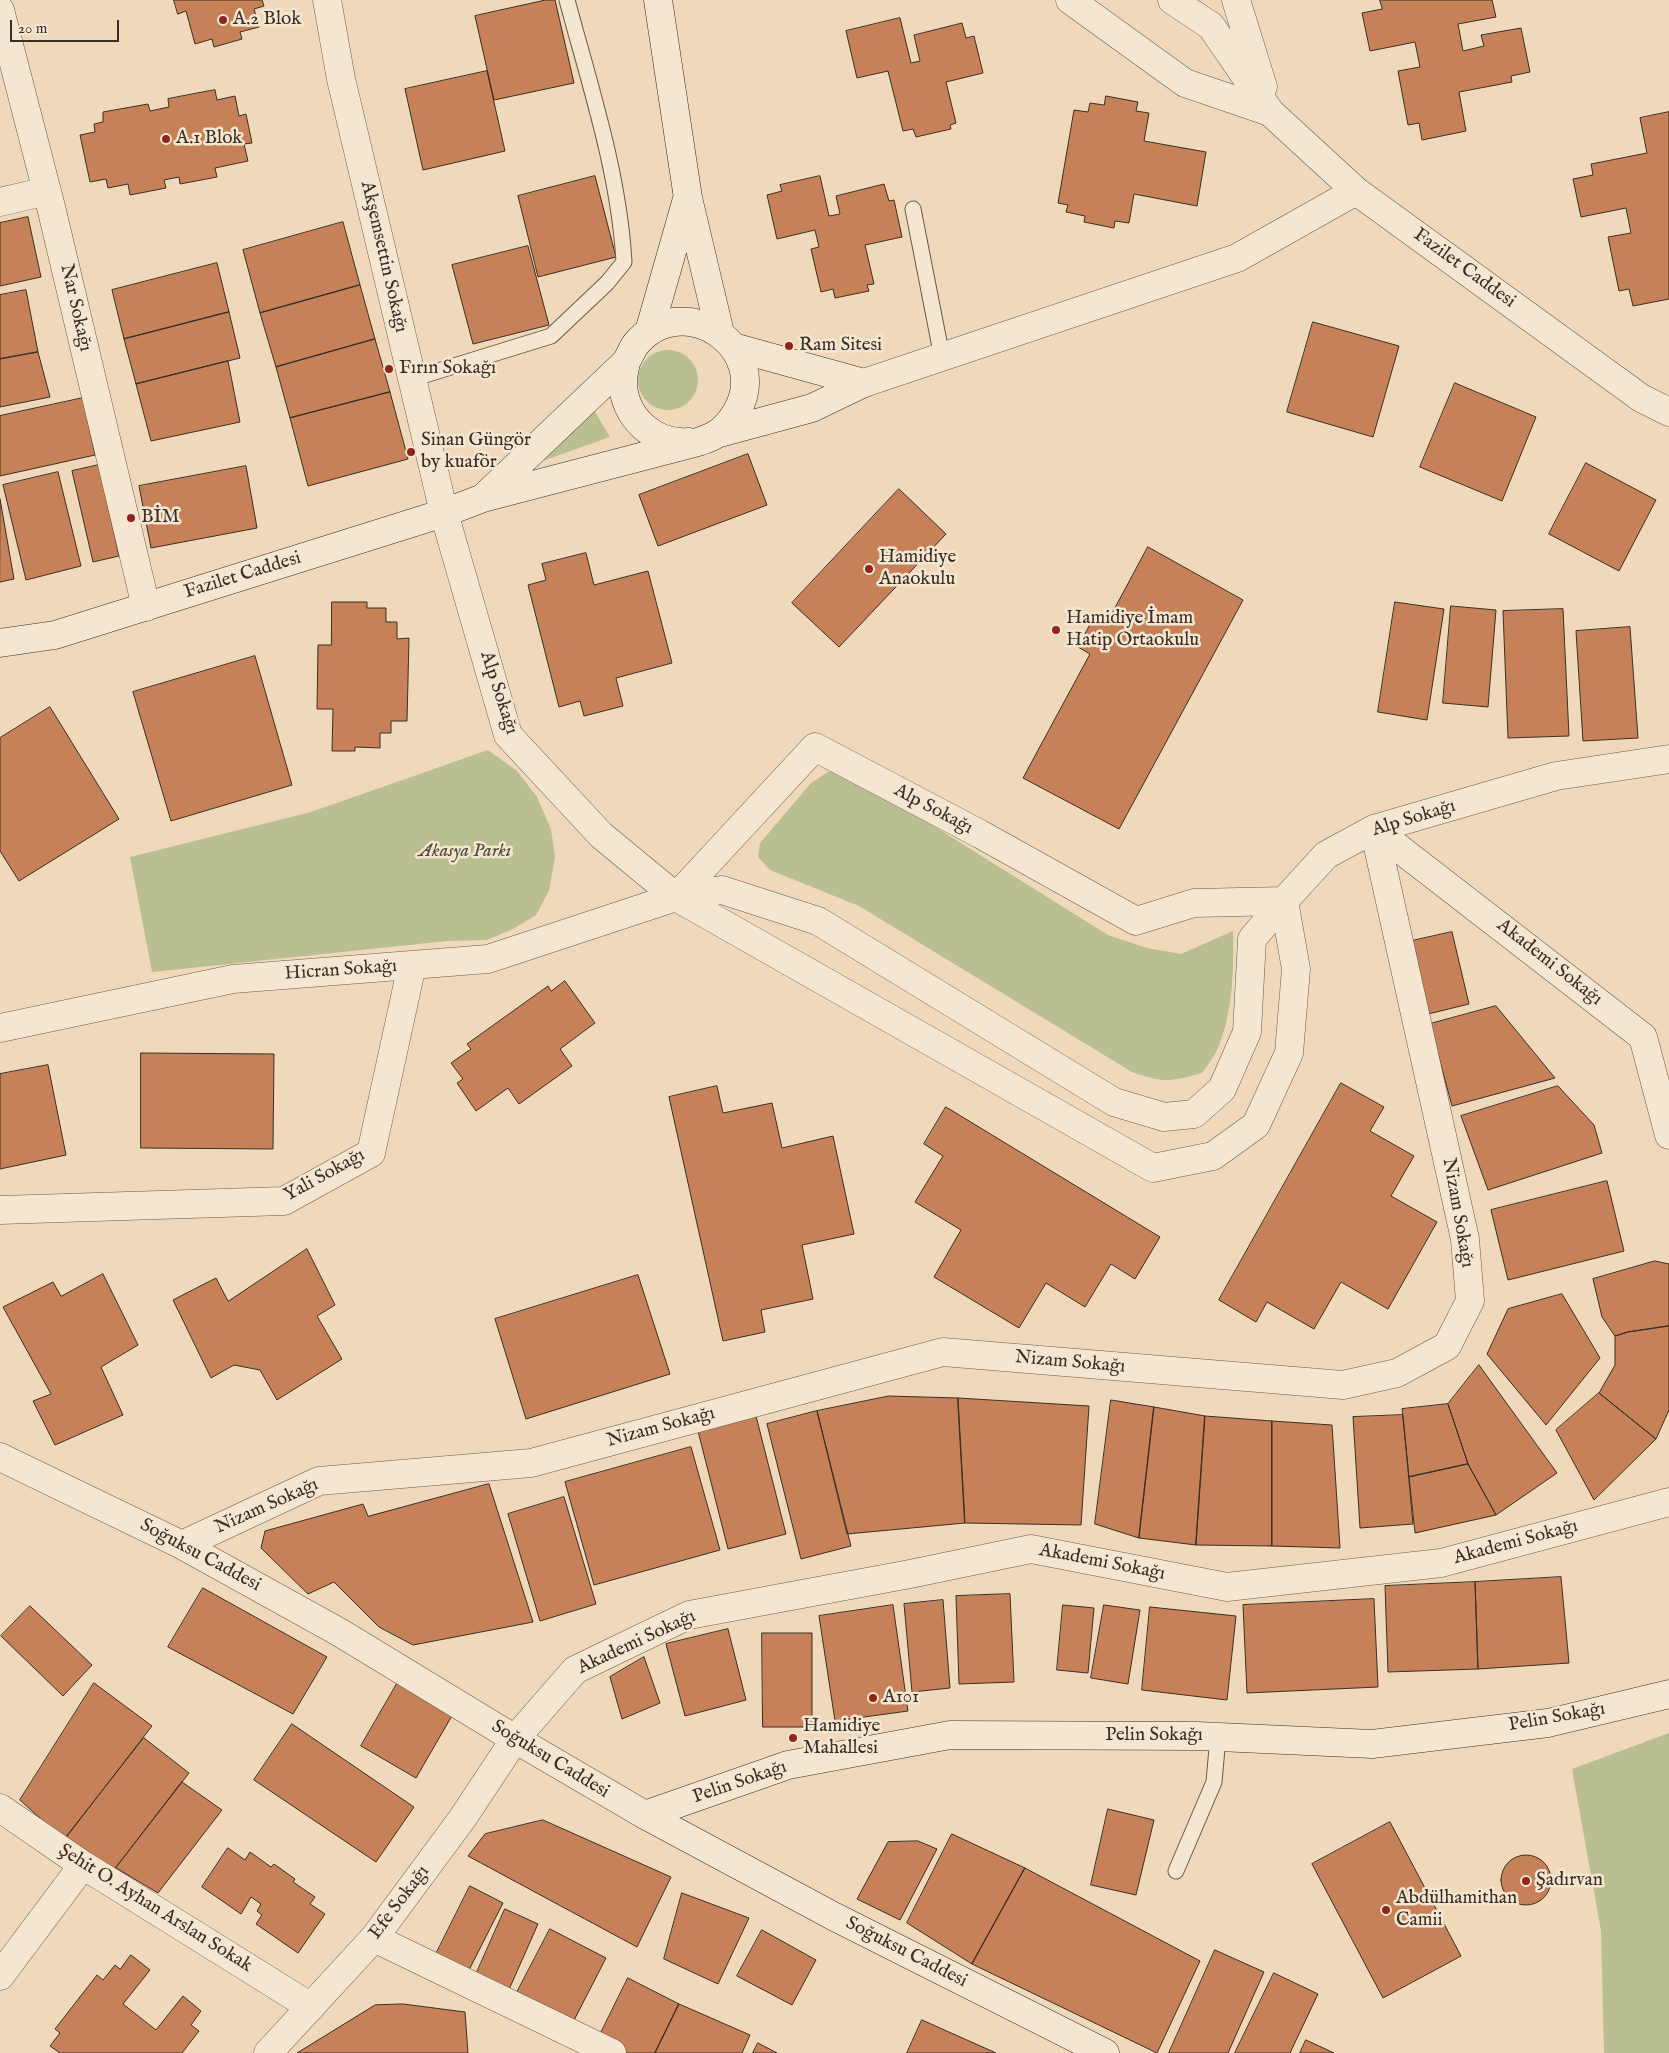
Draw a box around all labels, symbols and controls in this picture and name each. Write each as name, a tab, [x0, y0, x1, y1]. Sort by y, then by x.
place label: A.2 Blok	[233, 9, 301, 31]
scale bar	[12, 10, 121, 42]
marker: A.2 Blok	[217, 14, 229, 26]
text: 20 m	[18, 19, 47, 38]
place label: A.1 Blok	[176, 128, 243, 150]
marker: A.1 Blok	[160, 133, 172, 145]
street label: Akşemsettin Sokağı	[355, 179, 411, 335]
street label: Fazilet Caddesi	[1408, 224, 1520, 314]
street label: Nar Sokağı	[54, 262, 96, 354]
place label: Ram Sitesi	[799, 335, 882, 357]
marker: Ram Sitesi	[783, 340, 795, 352]
place label: Fırın Sokağı	[399, 358, 496, 380]
marker: Fırın Sokağı	[383, 363, 395, 375]
place label: Sinan Güngör by kuaför	[421, 430, 531, 474]
marker: Sinan Güngör by kuaför	[405, 446, 417, 458]
place label: BİM	[141, 507, 180, 529]
marker: BİM	[125, 512, 137, 524]
street label: Fazilet Caddesi	[182, 547, 304, 605]
place label: Hamidiye Anaokulu	[879, 547, 956, 591]
marker: Hamidiye Anaokulu	[863, 563, 875, 575]
place label: Hamidiye İmam Hatip Ortaokulu	[1066, 608, 1199, 652]
marker: Hamidiye İmam Hatip Ortaokulu	[1050, 624, 1062, 636]
street label: Alp Sokağı	[474, 649, 522, 737]
street label: Alp Sokağı	[890, 780, 976, 840]
street label: Alp Sokağı	[1369, 796, 1459, 842]
park label: Akasya Parkı	[419, 841, 511, 863]
street label: Akademi Sokağı	[1492, 915, 1606, 1011]
street label: Hicran Sokağı	[284, 956, 398, 986]
street label: Yali Sokağı	[281, 1145, 369, 1207]
street label: Nizam Sokağı	[1436, 1156, 1478, 1270]
street label: Nizam Sokağı	[1014, 1347, 1126, 1379]
street label: Nizam Sokağı	[605, 1403, 717, 1453]
street label: Nizam Sokağı	[212, 1474, 322, 1540]
street label: Soğuksu Caddesi	[136, 1515, 264, 1597]
street label: Akademi Sokağı	[1451, 1515, 1581, 1571]
street label: Akademi Sokağı	[1037, 1540, 1167, 1586]
street label: Akademi Sokağı	[574, 1606, 700, 1680]
place label: A101	[883, 1687, 919, 1709]
marker: A101	[867, 1692, 879, 1704]
street label: Pelin Sokağı	[1507, 1698, 1607, 1738]
street label: Soğuksu Caddesi	[487, 1716, 613, 1804]
place label: Hamidiye Mahallesi	[803, 1716, 880, 1760]
street label: Pelin Sokağı	[1105, 1725, 1203, 1747]
marker: Hamidiye Mahallesi	[787, 1732, 799, 1744]
street label: Pelin Sokağı	[690, 1756, 790, 1810]
street label: Şehit O. Ayhan Arslan Sokak	[54, 1840, 256, 1978]
street label: Efe Sokağı	[365, 1862, 435, 1944]
place label: Şadırvan	[1536, 1870, 1603, 1892]
marker: Şadırvan	[1520, 1875, 1532, 1887]
place label: Abdülhamithan Camii	[1396, 1888, 1517, 1932]
marker: Abdülhamithan Camii	[1380, 1904, 1392, 1916]
street label: Soğuksu Caddesi	[841, 1913, 971, 1993]

